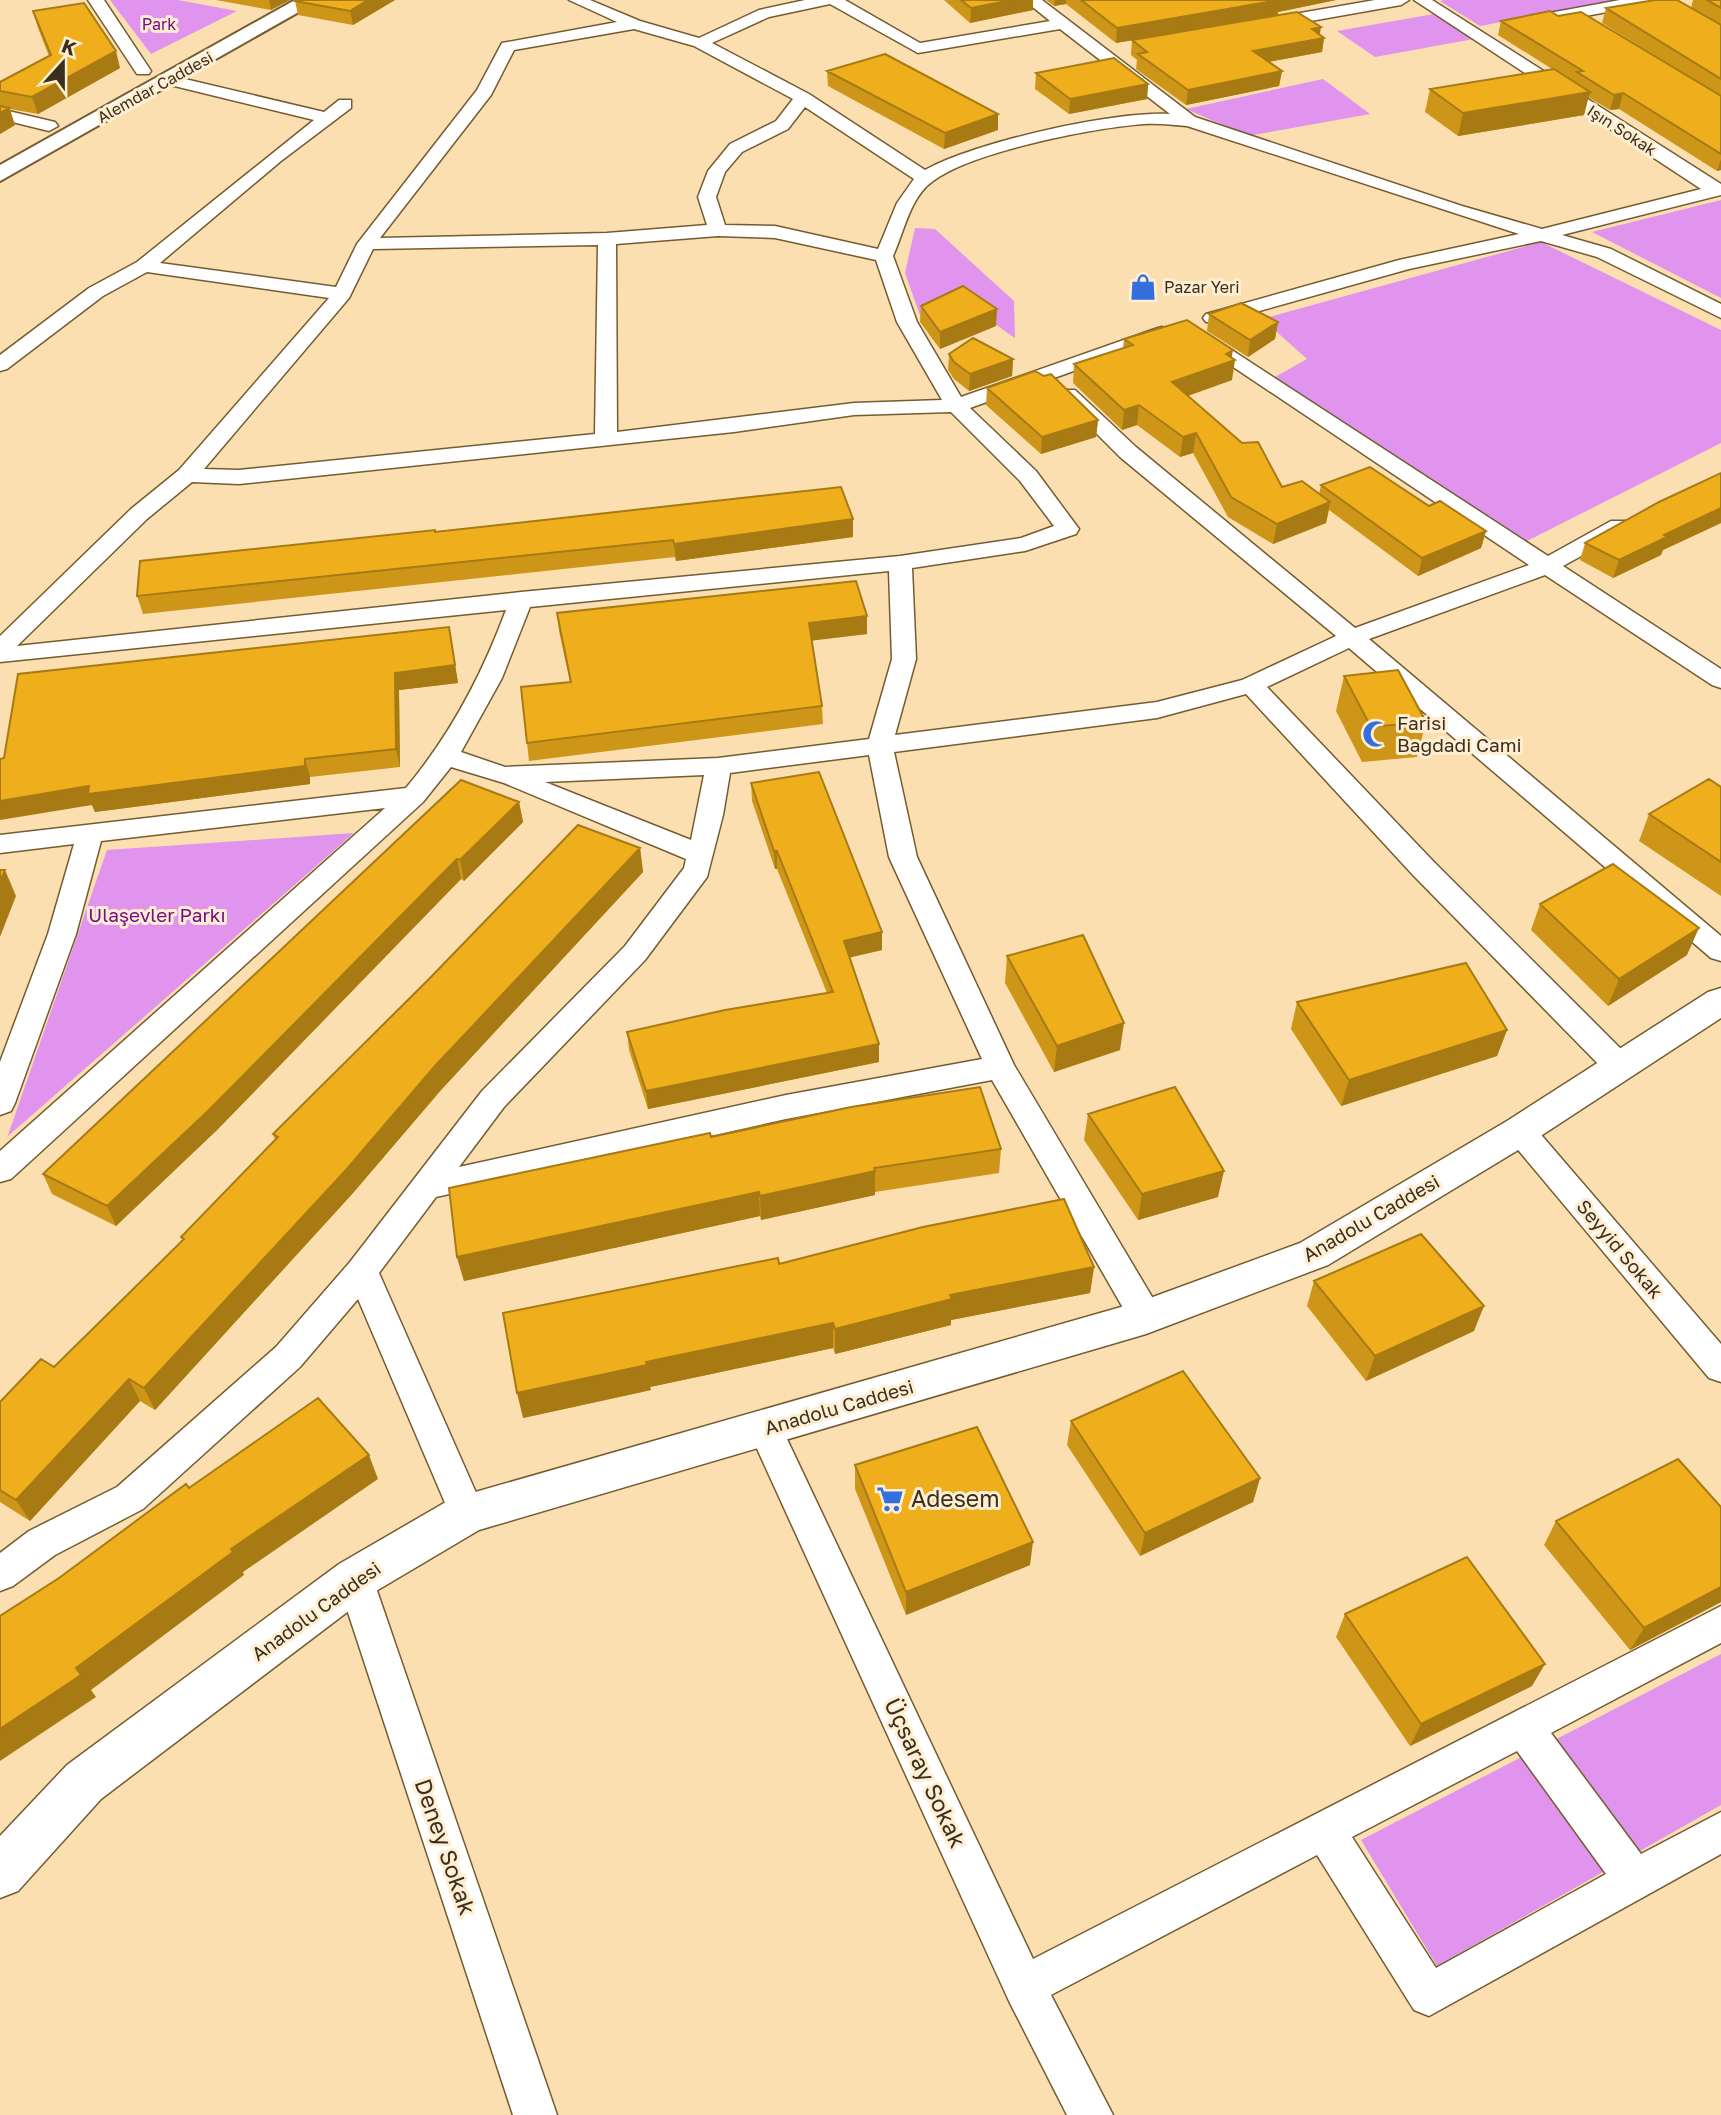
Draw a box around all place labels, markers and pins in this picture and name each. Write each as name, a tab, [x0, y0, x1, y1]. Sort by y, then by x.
shop icon: Pazar Yeri	[1128, 272, 1158, 302]
place label: Pazar Yeri	[1164, 277, 1240, 297]
place label: Farisi Bağdadi Cami	[1397, 711, 1522, 756]
mosque icon: Farisi Bağdadi Cami	[1361, 719, 1391, 749]
supermarket icon: Adesem	[875, 1484, 905, 1514]
place label: Adesem	[911, 1484, 1000, 1512]

